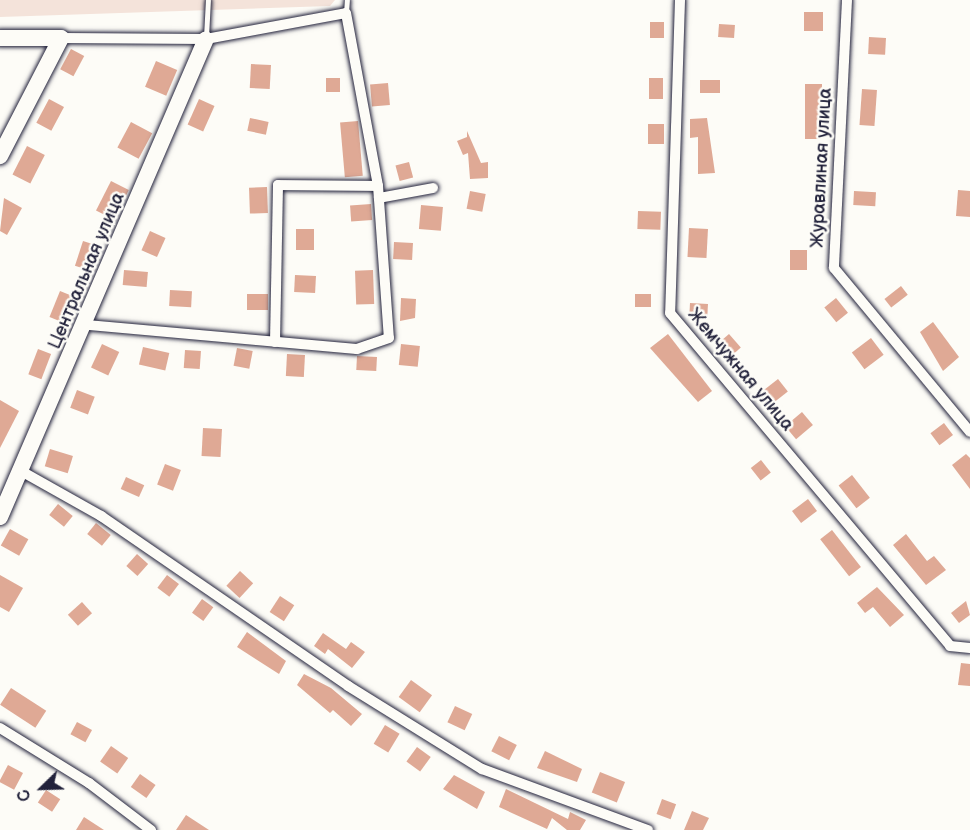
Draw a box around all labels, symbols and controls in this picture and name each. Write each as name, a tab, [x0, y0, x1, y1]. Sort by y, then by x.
street label: Журавлиная улица	[807, 88, 837, 248]
street label: Центральная улица	[44, 190, 130, 352]
street label: Жемчужная улица	[682, 304, 798, 436]
north arrow	[12, 758, 72, 818]
text: С	[14, 786, 36, 804]

